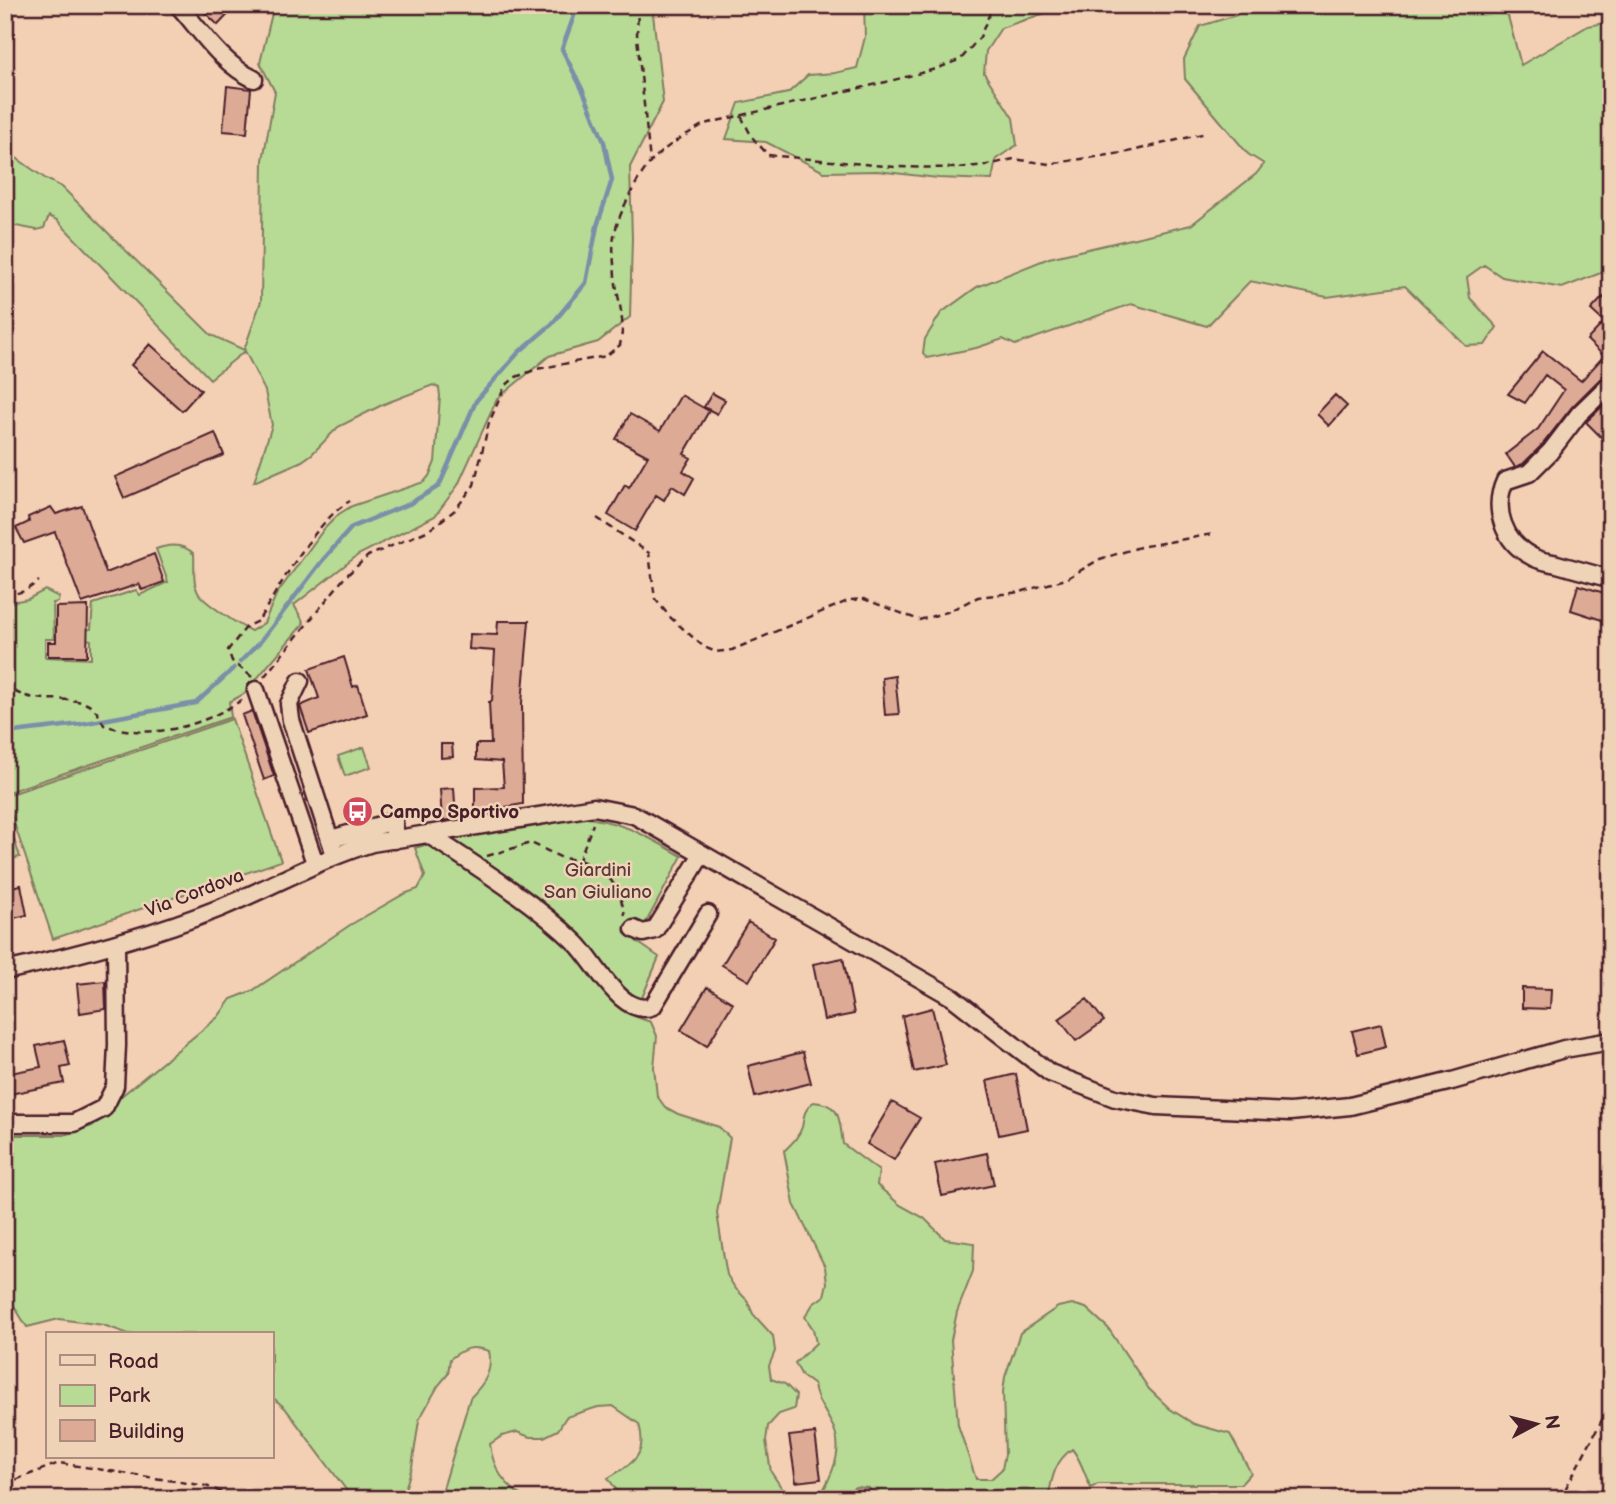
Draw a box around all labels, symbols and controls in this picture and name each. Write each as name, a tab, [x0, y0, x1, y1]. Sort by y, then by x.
bus stop icon: Campo Sportivo	[340, 794, 374, 828]
place label: Campo Sportivo	[380, 801, 519, 824]
park label: Giardini San Giuliano	[544, 859, 652, 904]
street label: Via Cordova	[142, 864, 247, 923]
legend	[46, 1332, 273, 1458]
text: Road	[108, 1349, 159, 1374]
text: Park	[108, 1383, 151, 1408]
north arrow	[1500, 1388, 1570, 1458]
text: N	[1539, 1414, 1564, 1431]
text: Building	[108, 1419, 184, 1444]

